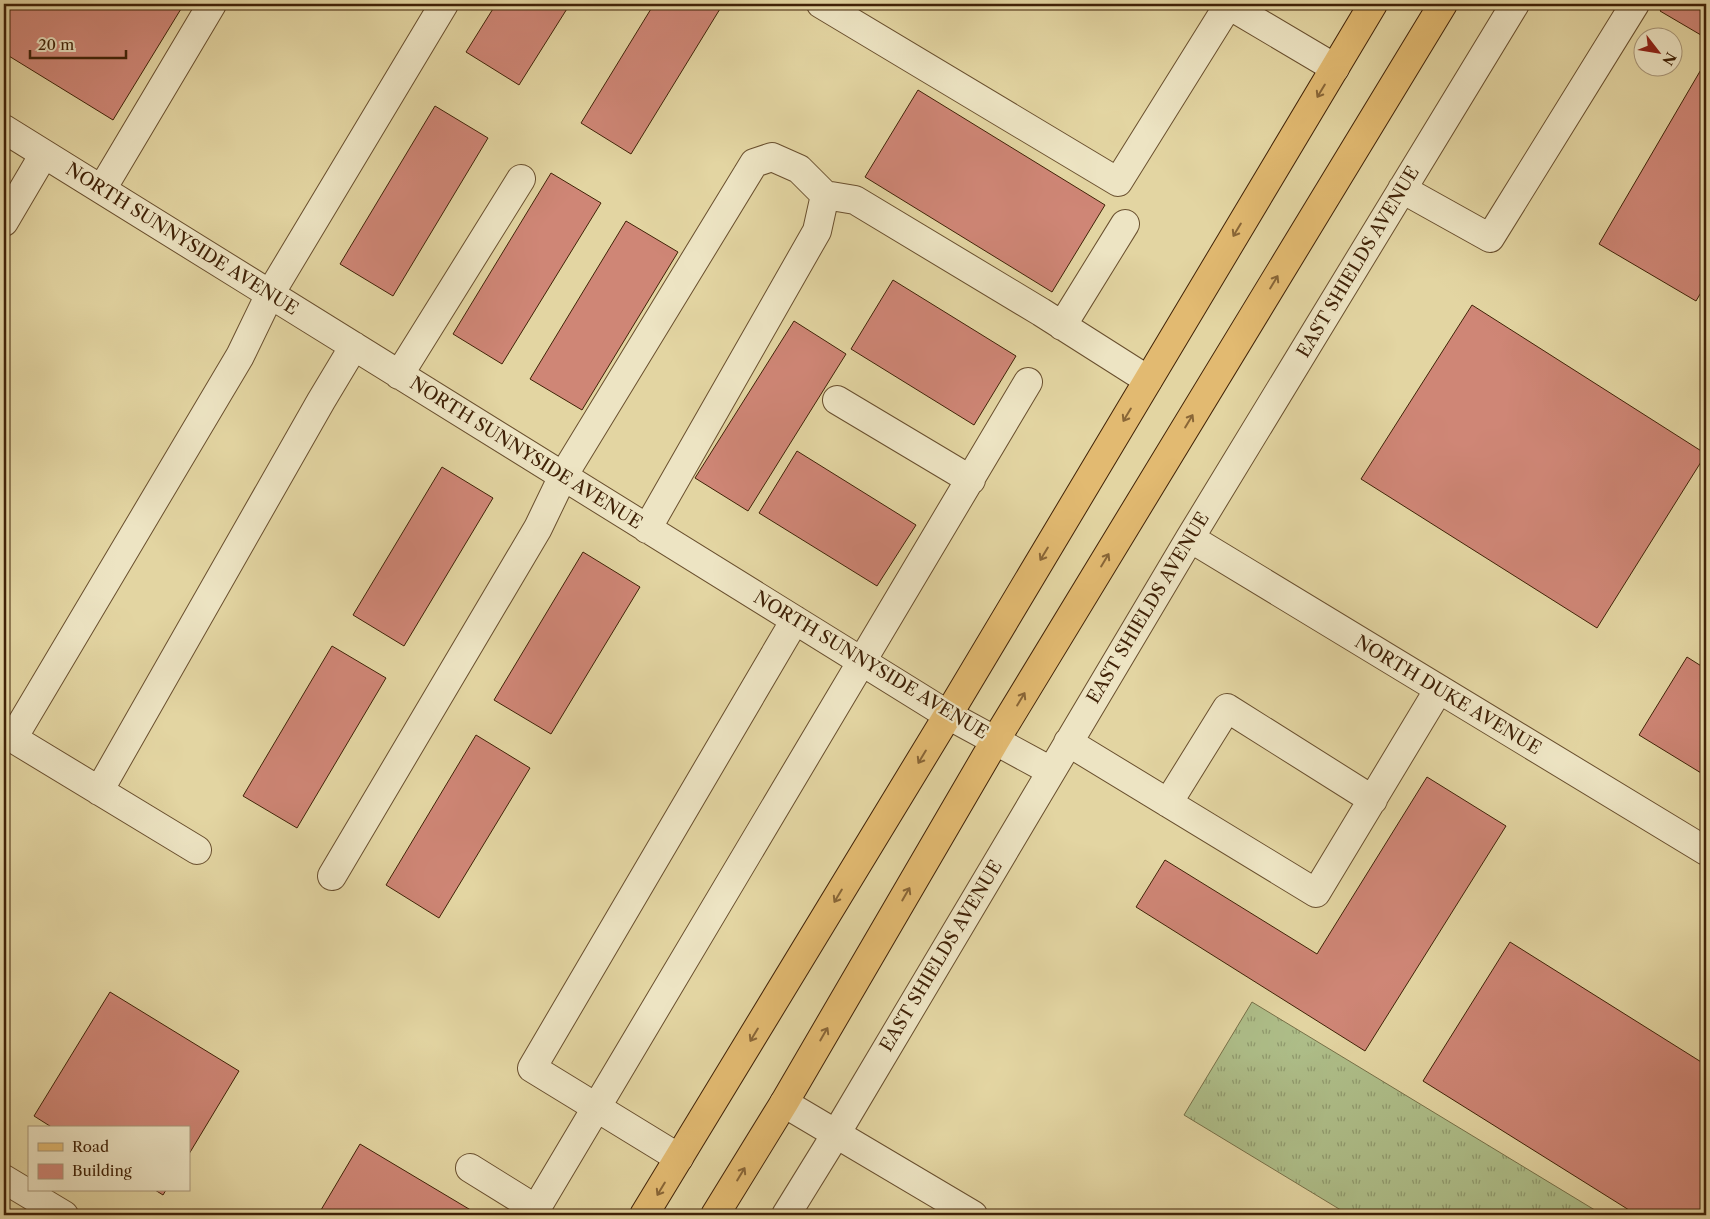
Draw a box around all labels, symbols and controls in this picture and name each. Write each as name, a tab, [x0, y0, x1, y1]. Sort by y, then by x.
scale bar	[30, 28, 126, 60]
north arrow	[1632, 28, 1682, 78]
text: 20 m	[38, 35, 74, 54]
text: N	[1658, 49, 1680, 69]
one-way arrow	[1315, 83, 1325, 97]
street label: NORTH SUNNYSIDE AVENUE	[62, 158, 302, 320]
street label: EAST SHIELDS AVENUE	[1292, 162, 1424, 362]
one-way arrow	[1232, 223, 1242, 237]
one-way arrow	[1269, 276, 1279, 290]
street label: NORTH SUNNYSIDE AVENUE	[406, 372, 646, 534]
one-way arrow	[1122, 407, 1132, 421]
one-way arrow	[1185, 415, 1195, 429]
street label: EAST SHIELDS AVENUE	[1082, 508, 1214, 708]
one-way arrow	[1038, 547, 1048, 561]
one-way arrow	[1100, 554, 1110, 568]
street label: NORTH SUNNYSIDE AVENUE	[750, 586, 992, 744]
street label: NORTH DUKE AVENUE	[1351, 631, 1545, 759]
one-way arrow	[1016, 693, 1026, 707]
one-way arrow	[917, 749, 927, 763]
street label: EAST SHIELDS AVENUE	[875, 856, 1007, 1056]
one-way arrow	[901, 886, 911, 901]
one-way arrow	[833, 888, 843, 902]
one-way arrow	[748, 1027, 758, 1041]
one-way arrow	[820, 1028, 830, 1042]
legend	[28, 1126, 190, 1192]
text: Road	[72, 1137, 109, 1156]
text: Building	[72, 1161, 132, 1180]
one-way arrow	[736, 1167, 746, 1181]
one-way arrow	[655, 1181, 665, 1195]

